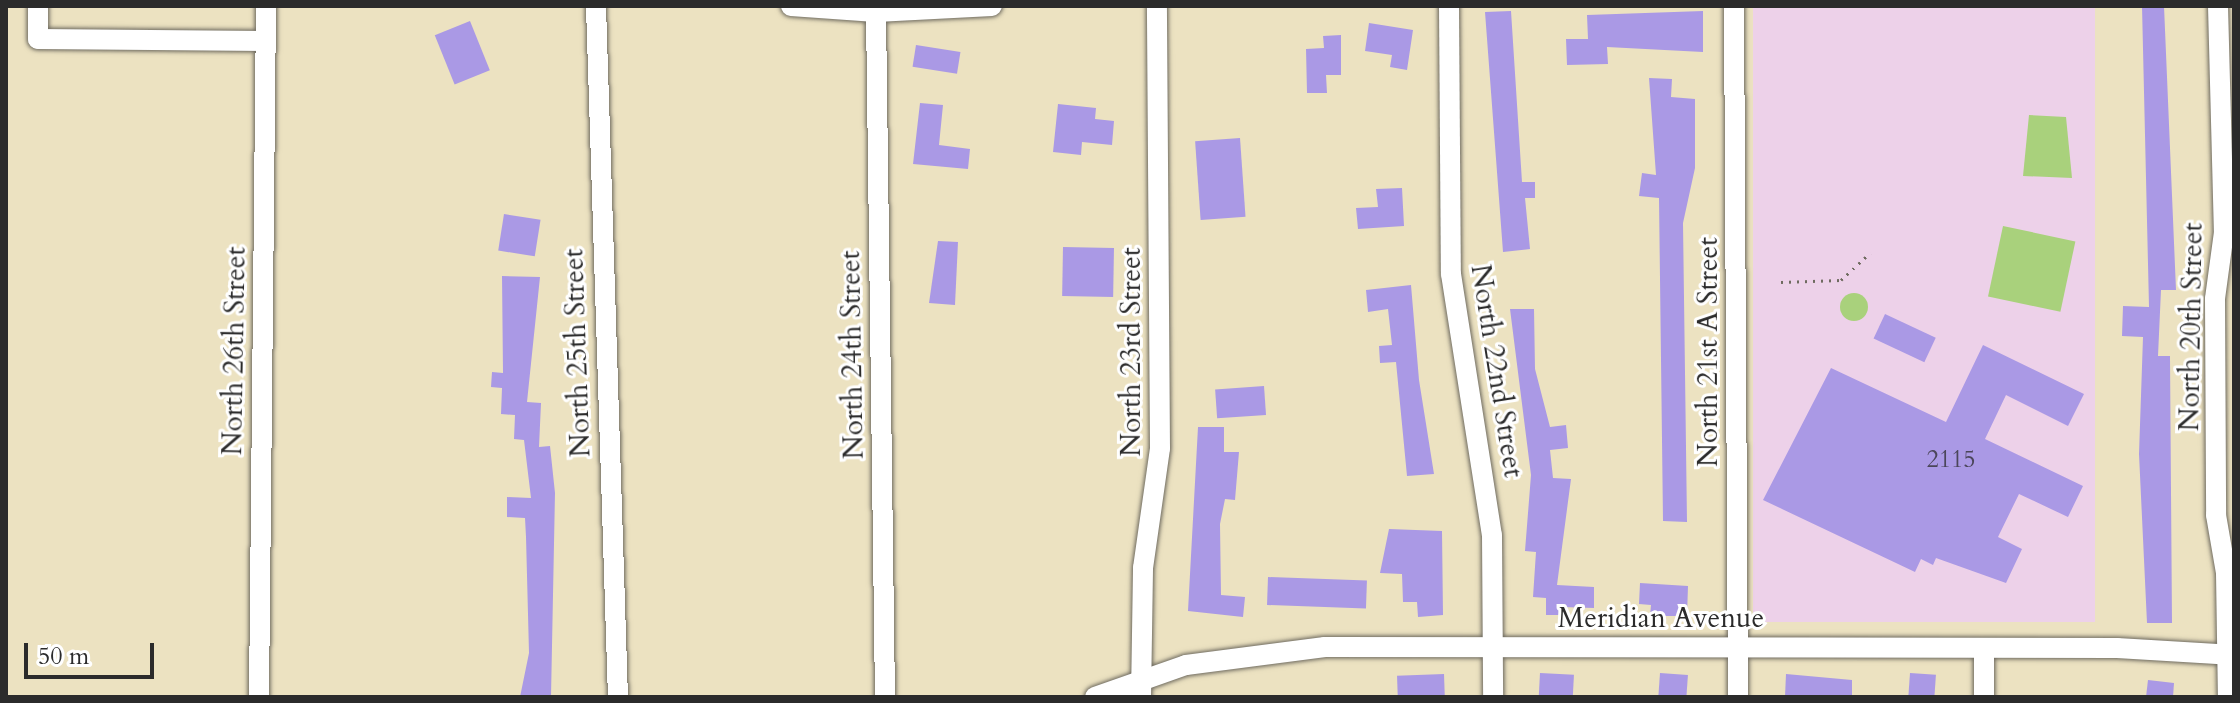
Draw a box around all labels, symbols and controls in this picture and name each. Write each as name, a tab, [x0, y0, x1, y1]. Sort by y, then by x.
street label: North 20th Street	[2172, 222, 2210, 432]
street label: North 21st A Street	[1691, 237, 1725, 467]
street label: North 26th Street	[215, 246, 253, 456]
street label: North 23rd Street	[1114, 247, 1148, 457]
street label: North 25th Street	[557, 248, 597, 458]
street label: North 24th Street	[833, 250, 871, 460]
street label: North 22nd Street	[1464, 262, 1530, 480]
house number: 2115	[1926, 446, 1976, 474]
street label: Meridian Avenue	[1558, 601, 1764, 635]
scale bar	[28, 627, 158, 677]
text: 50 m	[38, 640, 89, 673]

